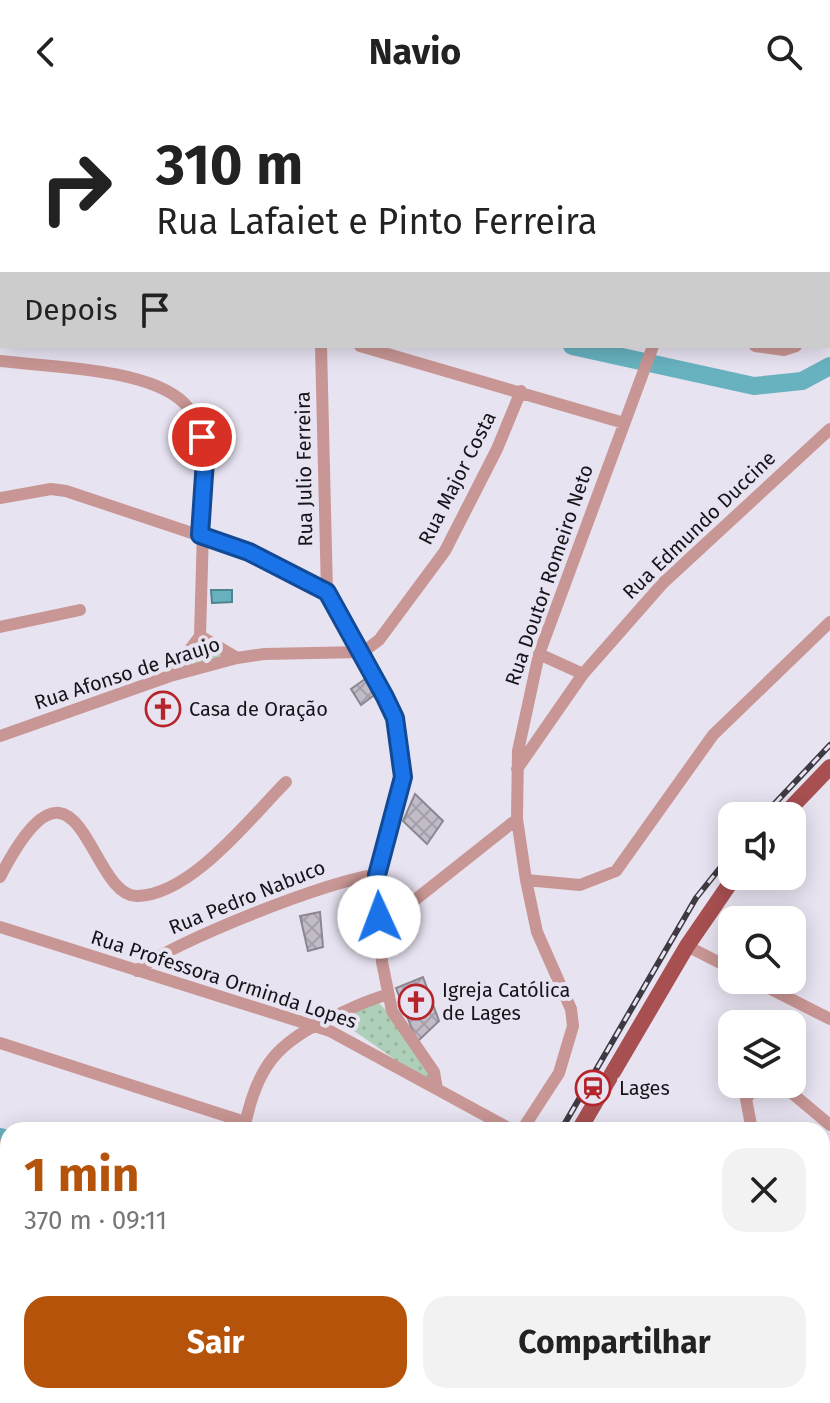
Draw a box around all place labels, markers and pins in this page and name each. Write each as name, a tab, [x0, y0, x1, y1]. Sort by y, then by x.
pin	[168, 403, 236, 471]
church icon: Casa de Oração	[144, 690, 182, 728]
place label: Casa de Oração	[189, 697, 328, 722]
place label: Igreja Católica de Lages	[442, 978, 570, 1025]
church icon: Igreja Católica de Lages	[397, 983, 435, 1021]
station icon: Lages	[574, 1069, 612, 1107]
place label: Lages	[619, 1076, 670, 1100]

